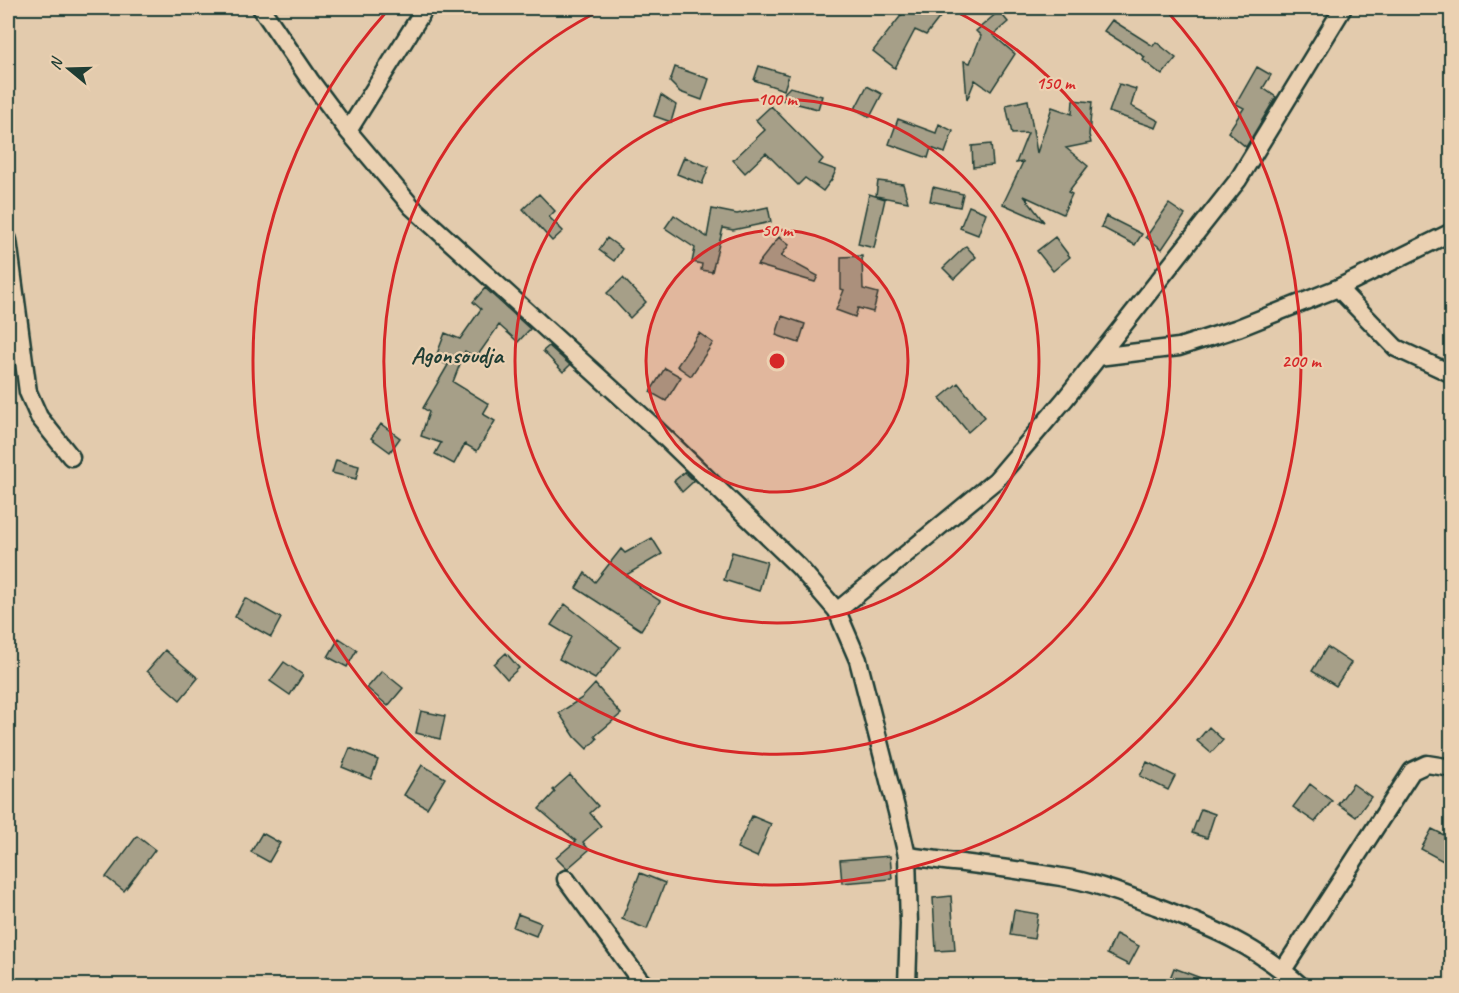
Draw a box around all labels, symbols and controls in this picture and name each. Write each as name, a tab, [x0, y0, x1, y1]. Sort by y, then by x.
north arrow	[39, 39, 99, 99]
text: N	[45, 54, 68, 72]
text: 150 m	[1036, 72, 1076, 94]
text: 100 m	[758, 88, 798, 110]
text: 50 m	[762, 219, 794, 241]
district label: Agonsoudja	[411, 340, 505, 370]
text: 200 m	[1282, 350, 1322, 372]
centre of rings	[767, 351, 787, 371]

